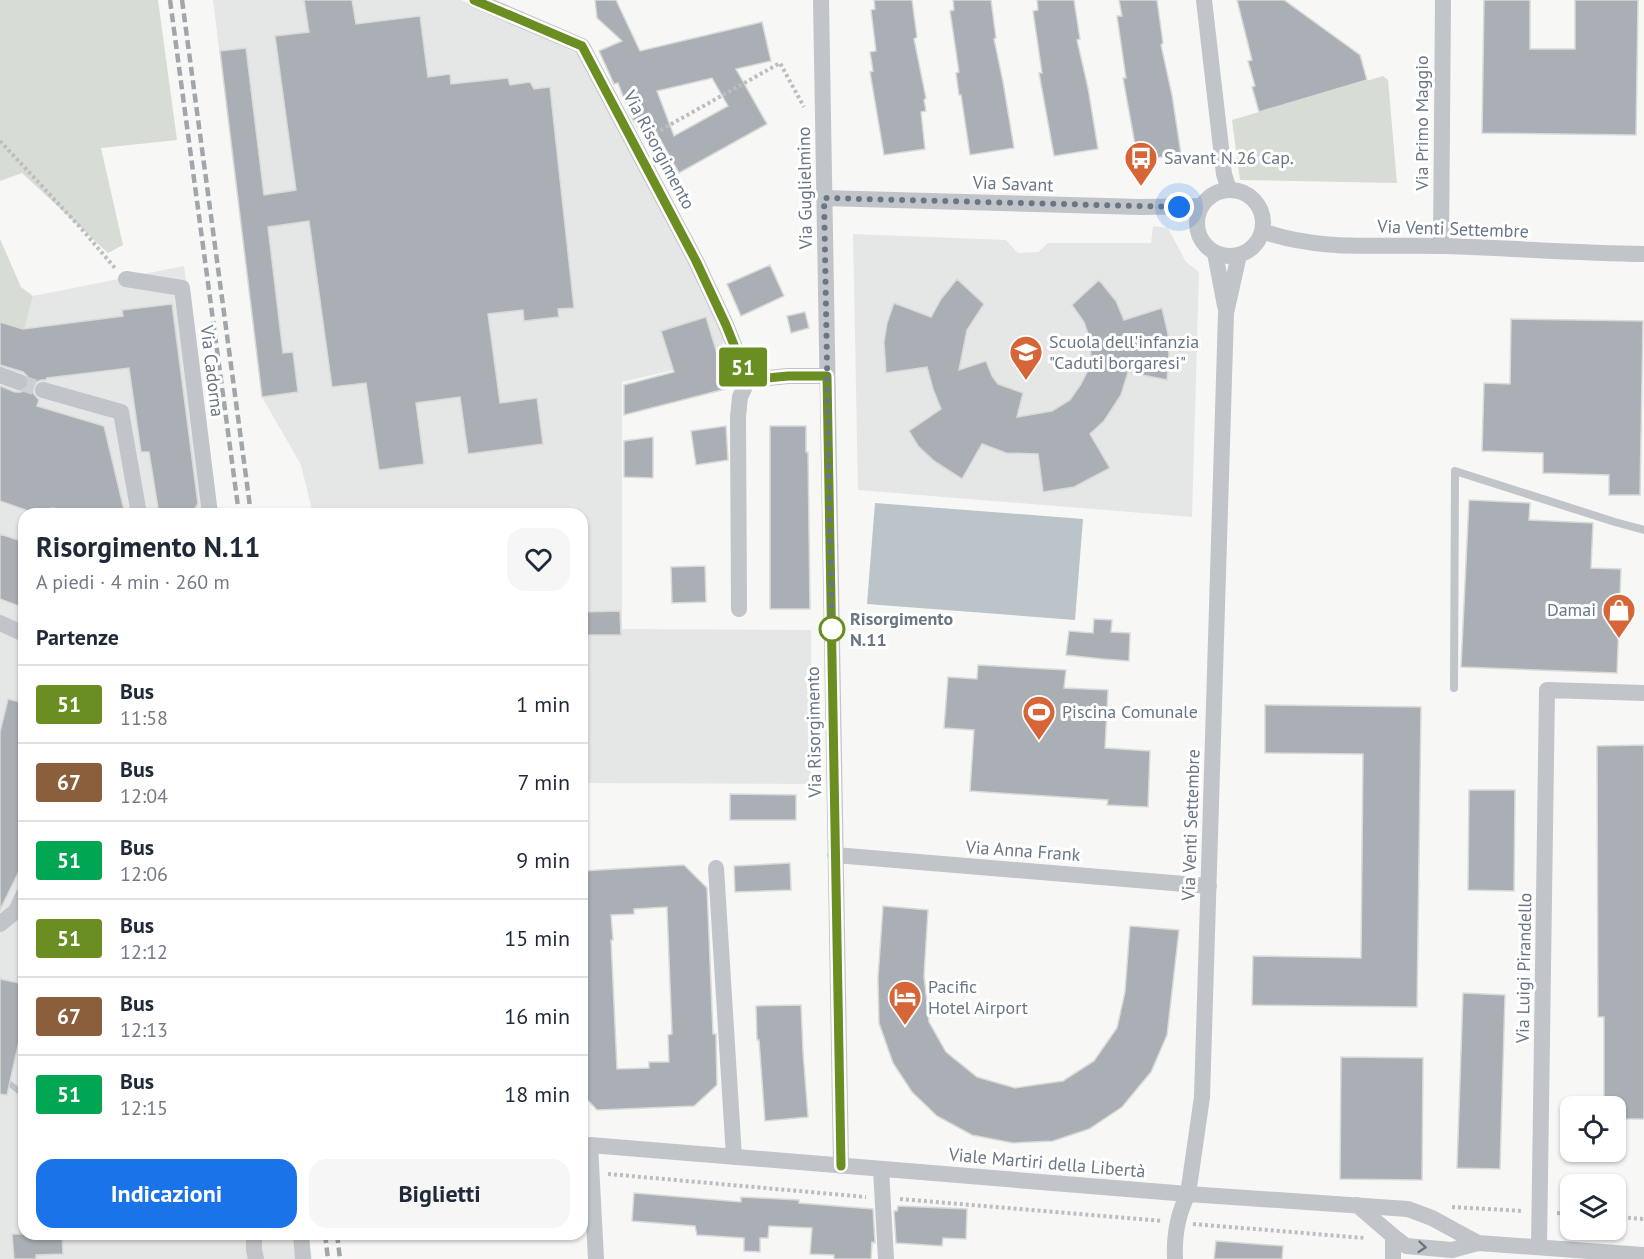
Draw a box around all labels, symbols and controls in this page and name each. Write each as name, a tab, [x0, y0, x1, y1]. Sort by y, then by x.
street label: Via Primo Maggio	[1410, 55, 1433, 192]
street label: Via Risorgimento	[618, 86, 700, 213]
street label: Via Guglielmino	[792, 127, 817, 250]
bus stop icon: Savant N.26 Cap.	[1123, 140, 1159, 187]
place label: Savant N.26 Cap.	[1164, 146, 1294, 169]
street label: Via Savant	[971, 171, 1054, 196]
your location	[1164, 192, 1194, 222]
street label: Via Venti Settembre	[1376, 214, 1529, 243]
street label: Via Cadorna	[195, 323, 230, 418]
place label: Scuola dell'infanzia "Caduti borgaresi"	[1049, 330, 1199, 374]
school or university icon: Scuola dell'infanzia "Caduti borgaresi"	[1008, 334, 1044, 381]
line badge: 51	[716, 348, 770, 386]
text: 51	[731, 354, 755, 381]
text: Risorgimento N.11	[36, 528, 260, 565]
button: heart	[507, 528, 570, 591]
text: A piedi · 4 min · 260 m	[36, 569, 230, 595]
shop icon: Damai	[1601, 592, 1637, 639]
place label: Damai	[1547, 598, 1596, 621]
place label: Risorgimento N.11	[850, 607, 953, 651]
marker: Risorgimento N.11	[819, 616, 845, 642]
text: Partenze	[36, 623, 119, 651]
street label: Via Risorgimento	[801, 666, 826, 799]
text: Bus	[120, 677, 154, 705]
text: 1 min	[516, 690, 570, 718]
text: 51	[57, 691, 81, 718]
sports icon: Piscina Comunale	[1021, 694, 1057, 741]
place label: Piscina Comunale	[1062, 700, 1198, 723]
text: 11:58	[120, 705, 168, 731]
street label: Via Venti Settembre	[1176, 749, 1205, 902]
text: Bus	[120, 755, 154, 783]
text: 7 min	[518, 768, 570, 796]
text: 67	[57, 769, 81, 796]
text: 12:04	[120, 783, 168, 809]
text: Bus	[120, 833, 154, 861]
street label: Via Anna Frank	[964, 835, 1082, 866]
text: 9 min	[516, 846, 570, 874]
text: 51	[57, 847, 81, 874]
text: 12:06	[120, 861, 168, 887]
street label: Via Luigi Pirandello	[1511, 893, 1536, 1044]
text: Bus	[120, 911, 154, 939]
text: 15 min	[504, 924, 570, 952]
text: 51	[57, 925, 81, 952]
text: 12:12	[120, 939, 168, 965]
place label: Pacific Hotel Airport	[928, 975, 1028, 1019]
hotel icon: Pacific Hotel Airport	[887, 979, 923, 1026]
text: Bus	[120, 989, 154, 1017]
text: 16 min	[504, 1002, 570, 1030]
text: 67	[57, 1003, 81, 1030]
text: 12:13	[120, 1017, 168, 1043]
text: Bus	[120, 1067, 154, 1095]
text: 18 min	[504, 1080, 570, 1108]
text: 51	[57, 1081, 81, 1108]
text: 12:15	[120, 1095, 168, 1121]
map controls	[1560, 1096, 1626, 1240]
button: locate	[1560, 1096, 1626, 1162]
street label: Viale Martiri della Libertà	[947, 1142, 1146, 1183]
button: Indicazioni	[36, 1159, 297, 1228]
button: Biglietti	[309, 1159, 570, 1228]
button: layers	[1560, 1174, 1626, 1240]
one-way arrow	[1417, 1240, 1426, 1253]

